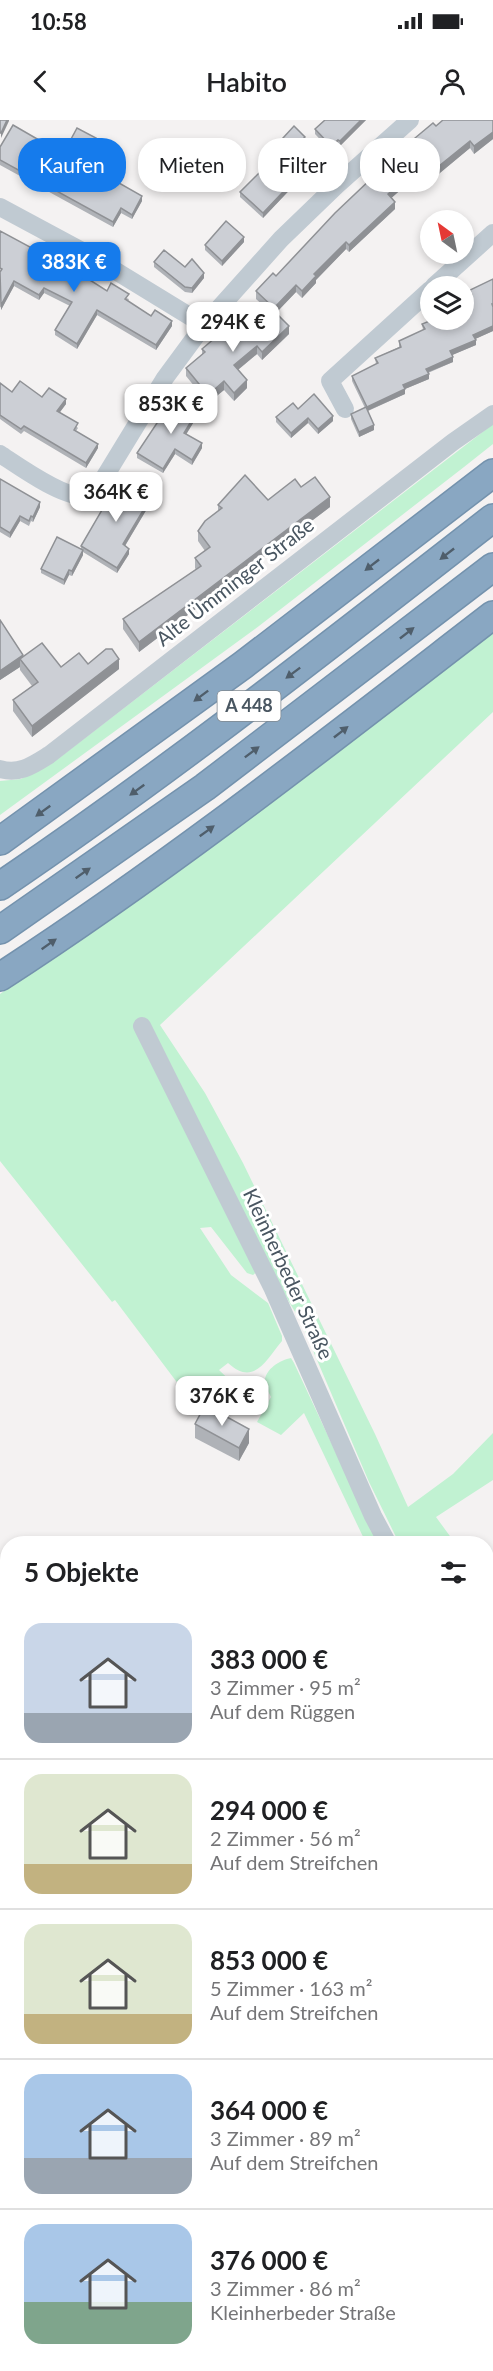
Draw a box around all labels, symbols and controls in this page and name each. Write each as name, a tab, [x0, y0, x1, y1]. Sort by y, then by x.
text: 10:58	[30, 8, 87, 35]
icon: back	[24, 65, 57, 98]
text: Habito	[206, 65, 287, 98]
icon: person	[436, 65, 469, 98]
chip: Kaufen	[18, 138, 126, 192]
chip: Mieten	[138, 138, 246, 192]
chip: Filter	[258, 138, 348, 192]
chip: Neu	[360, 138, 440, 192]
north arrow	[420, 210, 474, 264]
map controls	[420, 210, 474, 330]
pin: 383K €	[25, 242, 123, 293]
text: 383K €	[42, 249, 106, 273]
button: layers	[420, 276, 474, 330]
pin: 294K €	[184, 302, 282, 353]
text: 294K €	[201, 309, 265, 333]
pin: 853K €	[122, 384, 220, 435]
text: 853K €	[139, 391, 203, 415]
pin: 364K €	[67, 472, 165, 523]
text: 364K €	[84, 479, 148, 503]
street label: Alte Ümminger Straße	[151, 512, 318, 650]
one-way arrow	[439, 548, 455, 560]
one-way arrow	[365, 559, 380, 571]
one-way arrow	[399, 627, 415, 640]
one-way arrow	[285, 667, 300, 679]
one-way arrow	[193, 690, 209, 702]
road number: A 448	[218, 691, 280, 721]
one-way arrow	[333, 727, 348, 739]
one-way arrow	[245, 746, 260, 758]
one-way arrow	[129, 784, 145, 796]
one-way arrow	[36, 805, 52, 817]
one-way arrow	[199, 825, 215, 837]
one-way arrow	[75, 867, 91, 879]
one-way arrow	[40, 938, 56, 950]
street label: Kleinherbeder Straße	[239, 1184, 339, 1363]
pin: 376K €	[173, 1376, 271, 1427]
text: 376K €	[190, 1383, 254, 1407]
text: 5 Objekte	[24, 1556, 139, 1588]
icon: filters	[437, 1556, 470, 1589]
text: 383 000 €	[210, 1643, 328, 1675]
icon: home	[72, 1647, 144, 1719]
text: 3 Zimmer · 95 m²	[210, 1675, 361, 1699]
text: Auf dem Rüggen	[210, 1699, 355, 1723]
text: 294 000 €	[210, 1794, 328, 1826]
icon: home	[72, 1798, 144, 1870]
text: 2 Zimmer · 56 m²	[210, 1826, 361, 1850]
text: Auf dem Streifchen	[210, 1850, 378, 1874]
text: 853 000 €	[210, 1944, 328, 1976]
icon: home	[72, 1948, 144, 2020]
text: 5 Zimmer · 163 m²	[210, 1976, 372, 2000]
text: Auf dem Streifchen	[210, 2000, 378, 2024]
text: 364 000 €	[210, 2094, 328, 2126]
icon: home	[72, 2098, 144, 2170]
text: 3 Zimmer · 89 m²	[210, 2126, 361, 2150]
text: Auf dem Streifchen	[210, 2150, 378, 2174]
text: 376 000 €	[210, 2244, 328, 2276]
icon: home	[72, 2248, 144, 2320]
text: 3 Zimmer · 86 m²	[210, 2276, 361, 2300]
text: Kleinherbeder Straße	[210, 2300, 396, 2324]

